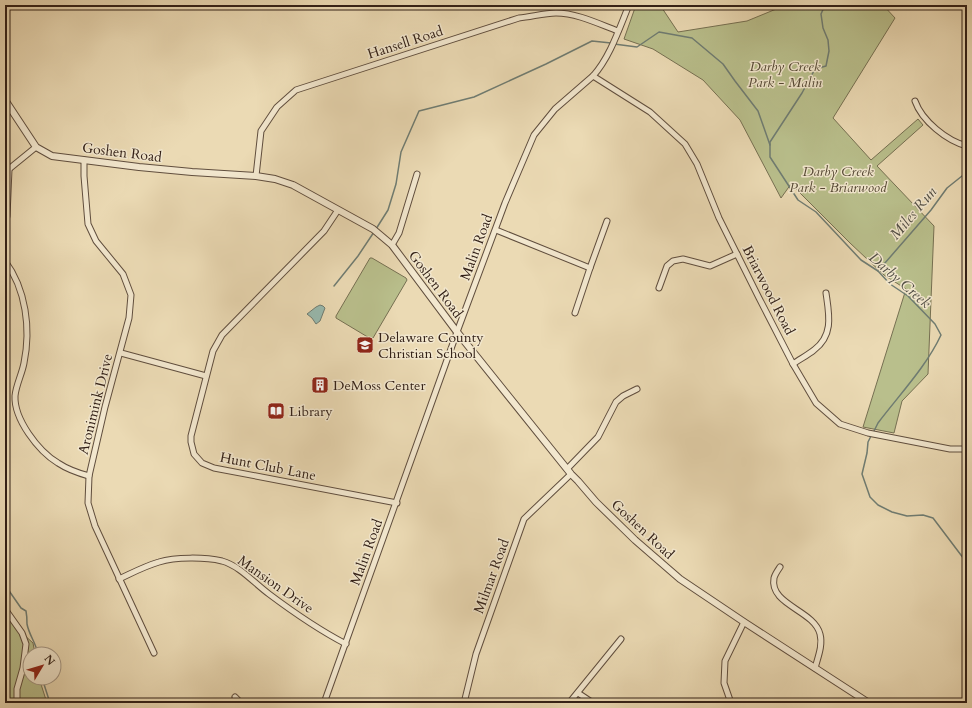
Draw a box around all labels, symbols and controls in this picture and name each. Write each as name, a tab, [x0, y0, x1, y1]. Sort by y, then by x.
street label: Hansell Road	[365, 21, 446, 64]
park label: Darby Creek Park - Malin	[748, 57, 822, 92]
street label: Goshen Road	[81, 138, 163, 167]
park label: Darby Creek Park - Briarwood	[789, 162, 888, 197]
water label: Miles Run	[885, 182, 941, 244]
street label: Malin Road	[456, 211, 497, 283]
street label: Briarwood Road	[738, 242, 800, 339]
street label: Goshen Road	[404, 247, 468, 322]
water label: Darby Creek	[865, 247, 936, 313]
place label: Delaware County Christian School	[378, 328, 484, 363]
school or university icon: Delaware County Christian School	[355, 335, 375, 355]
street label: Aronimink Drive	[74, 352, 117, 457]
building icon: DeMoss Center	[310, 375, 330, 395]
place label: DeMoss Center	[333, 376, 426, 395]
library icon: Library	[266, 401, 286, 421]
place label: Library	[289, 402, 333, 421]
street label: Hunt Club Lane	[218, 448, 318, 485]
street label: Goshen Road	[607, 495, 679, 564]
street label: Malin Road	[346, 516, 387, 588]
street label: Milmar Road	[469, 536, 514, 616]
street label: Mansion Drive	[234, 551, 318, 618]
north arrow	[22, 646, 62, 686]
text: N	[41, 652, 59, 669]

